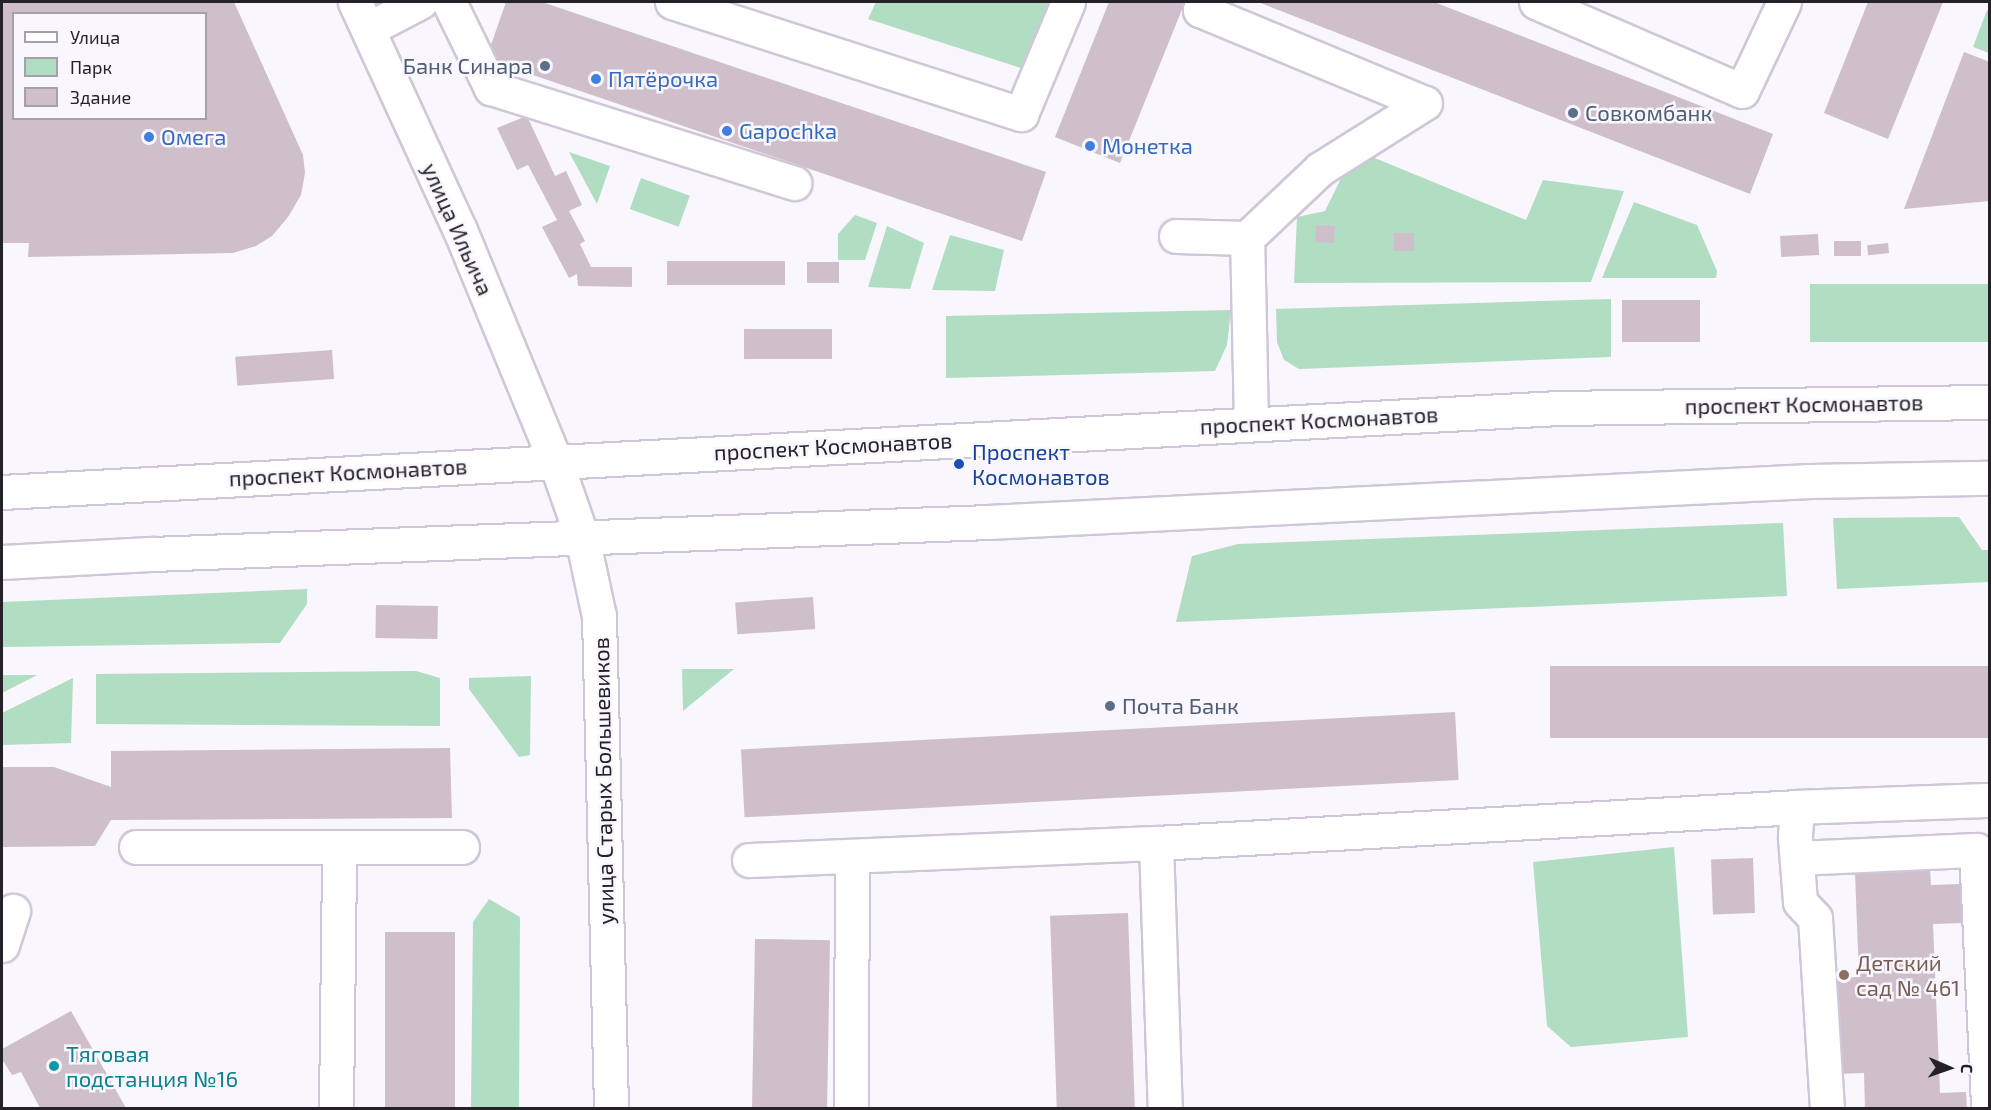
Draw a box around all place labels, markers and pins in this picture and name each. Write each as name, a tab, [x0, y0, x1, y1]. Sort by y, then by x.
place label: Банк Синара	[403, 53, 533, 79]
marker: Банк Синара	[538, 59, 552, 73]
place label: Пятёрочка	[608, 66, 718, 92]
marker: Пятёрочка	[589, 72, 603, 86]
place label: Совкомбанк	[1585, 100, 1712, 126]
marker: Совкомбанк	[1566, 106, 1580, 120]
place label: Gapochka	[739, 118, 837, 144]
place label: Омега	[161, 124, 226, 150]
marker: Gapochka	[720, 124, 734, 138]
marker: Омега	[142, 130, 156, 144]
place label: Монетка	[1102, 133, 1193, 159]
marker: Монетка	[1083, 139, 1097, 153]
place label: Проспект Космонавтов	[972, 438, 1110, 490]
marker: Проспект Космонавтов	[950, 455, 968, 473]
place label: Почта Банк	[1122, 693, 1239, 719]
marker: Почта Банк	[1103, 699, 1117, 713]
place label: Детский сад № 461	[1856, 949, 1960, 1000]
marker: Детский сад № 461	[1837, 968, 1851, 982]
place label: Тяговая подстанция №16	[66, 1040, 238, 1092]
marker: Тяговая подстанция №16	[47, 1059, 61, 1073]

